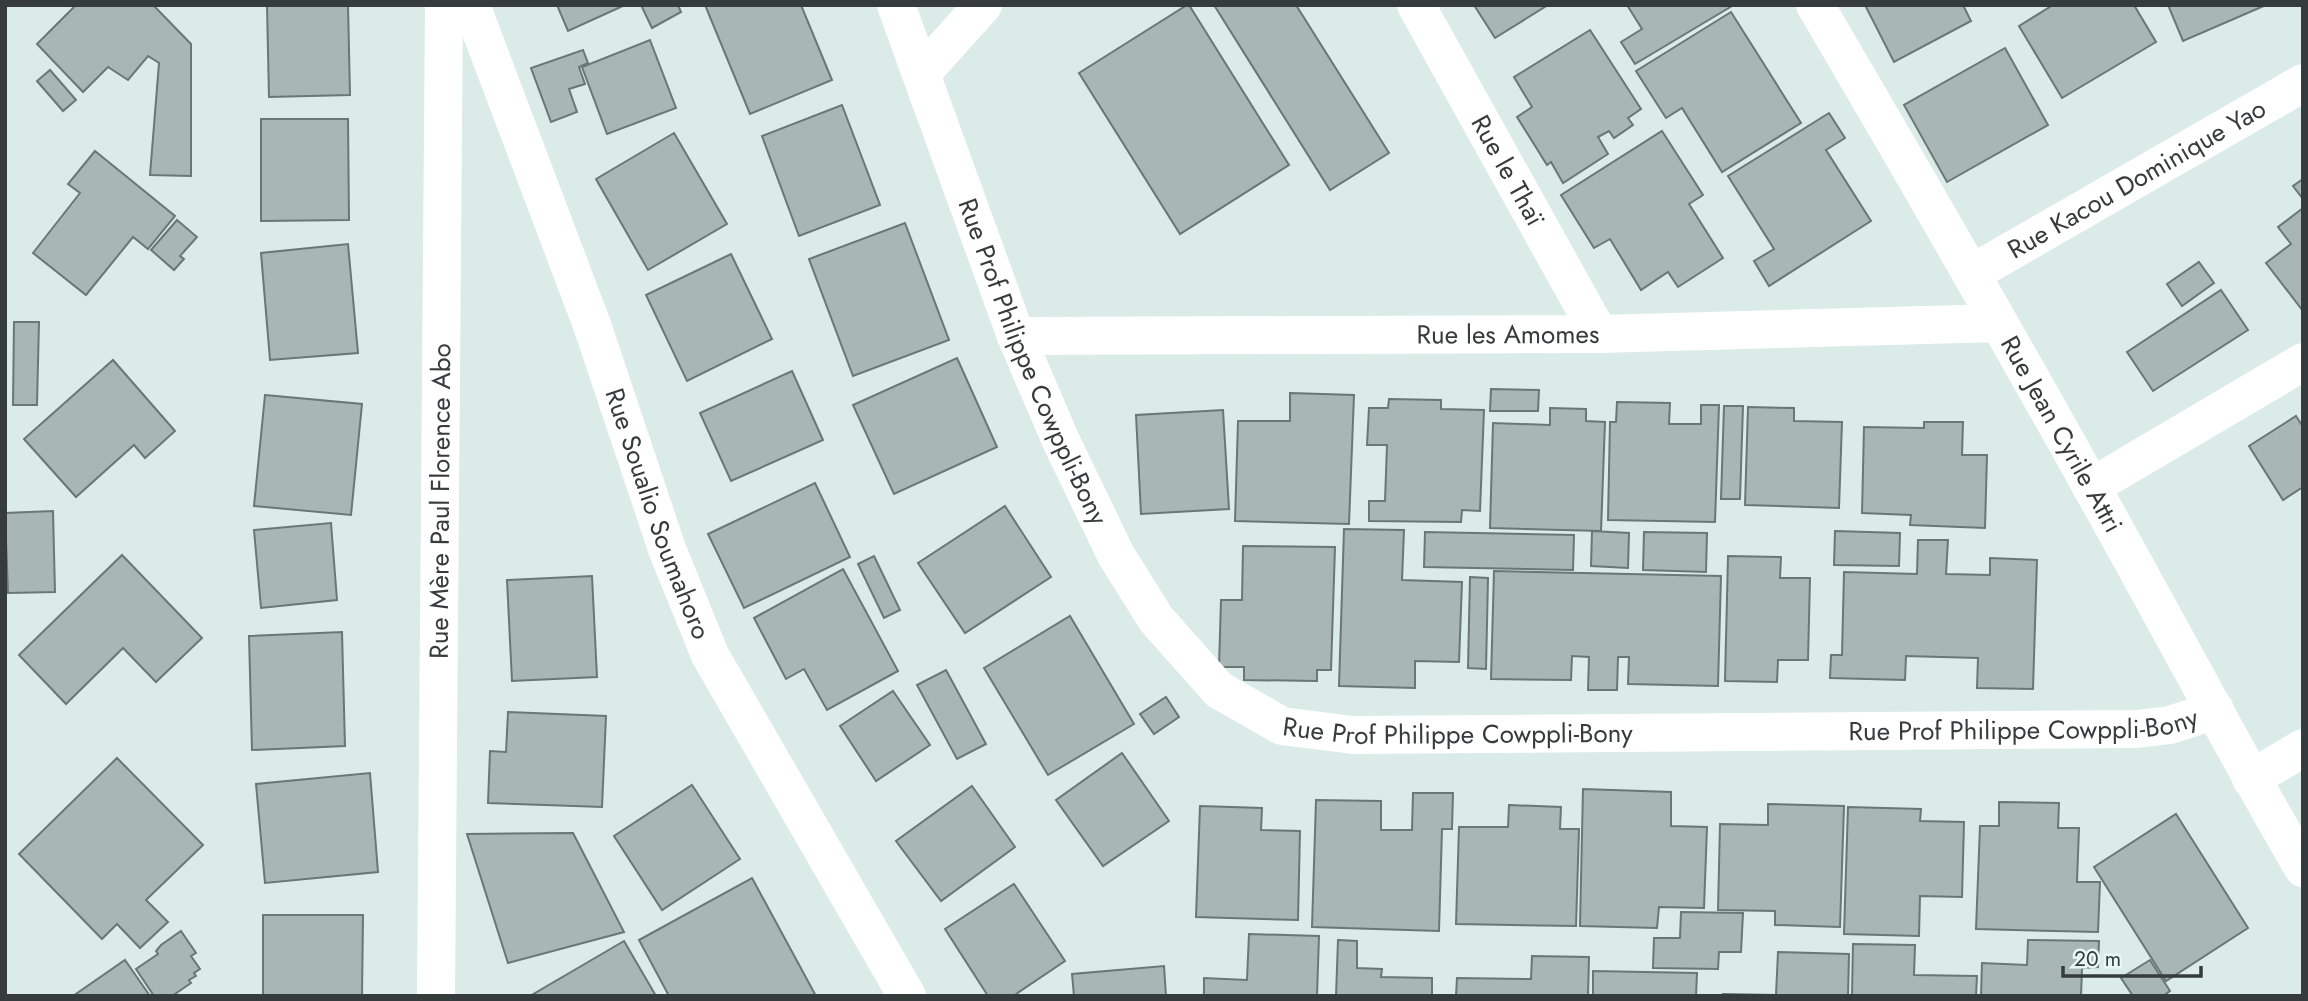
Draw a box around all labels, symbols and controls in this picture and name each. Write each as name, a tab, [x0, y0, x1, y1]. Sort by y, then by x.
street label: Rue Kacou Dominique Yao	[2000, 89, 2273, 268]
street label: Rue le Thaï	[1462, 108, 1555, 234]
street label: Rue Prof Philippe Cowppli-Bony	[949, 193, 1118, 532]
street label: Rue les Amomes	[1416, 315, 1600, 354]
street label: Rue Jean Cyrile Attri	[1991, 329, 2132, 540]
street label: Rue Mère Paul Florence Abo	[420, 343, 460, 659]
street label: Rue Soualio Soumahoro	[595, 383, 721, 645]
street label: Rue Prof Philippe Cowppli-Bony	[1848, 698, 2204, 750]
street label: Rue Prof Philippe Cowppli-Bony	[1281, 707, 1633, 754]
scale bar	[2063, 934, 2201, 978]
text: 20 m	[2074, 944, 2121, 974]

